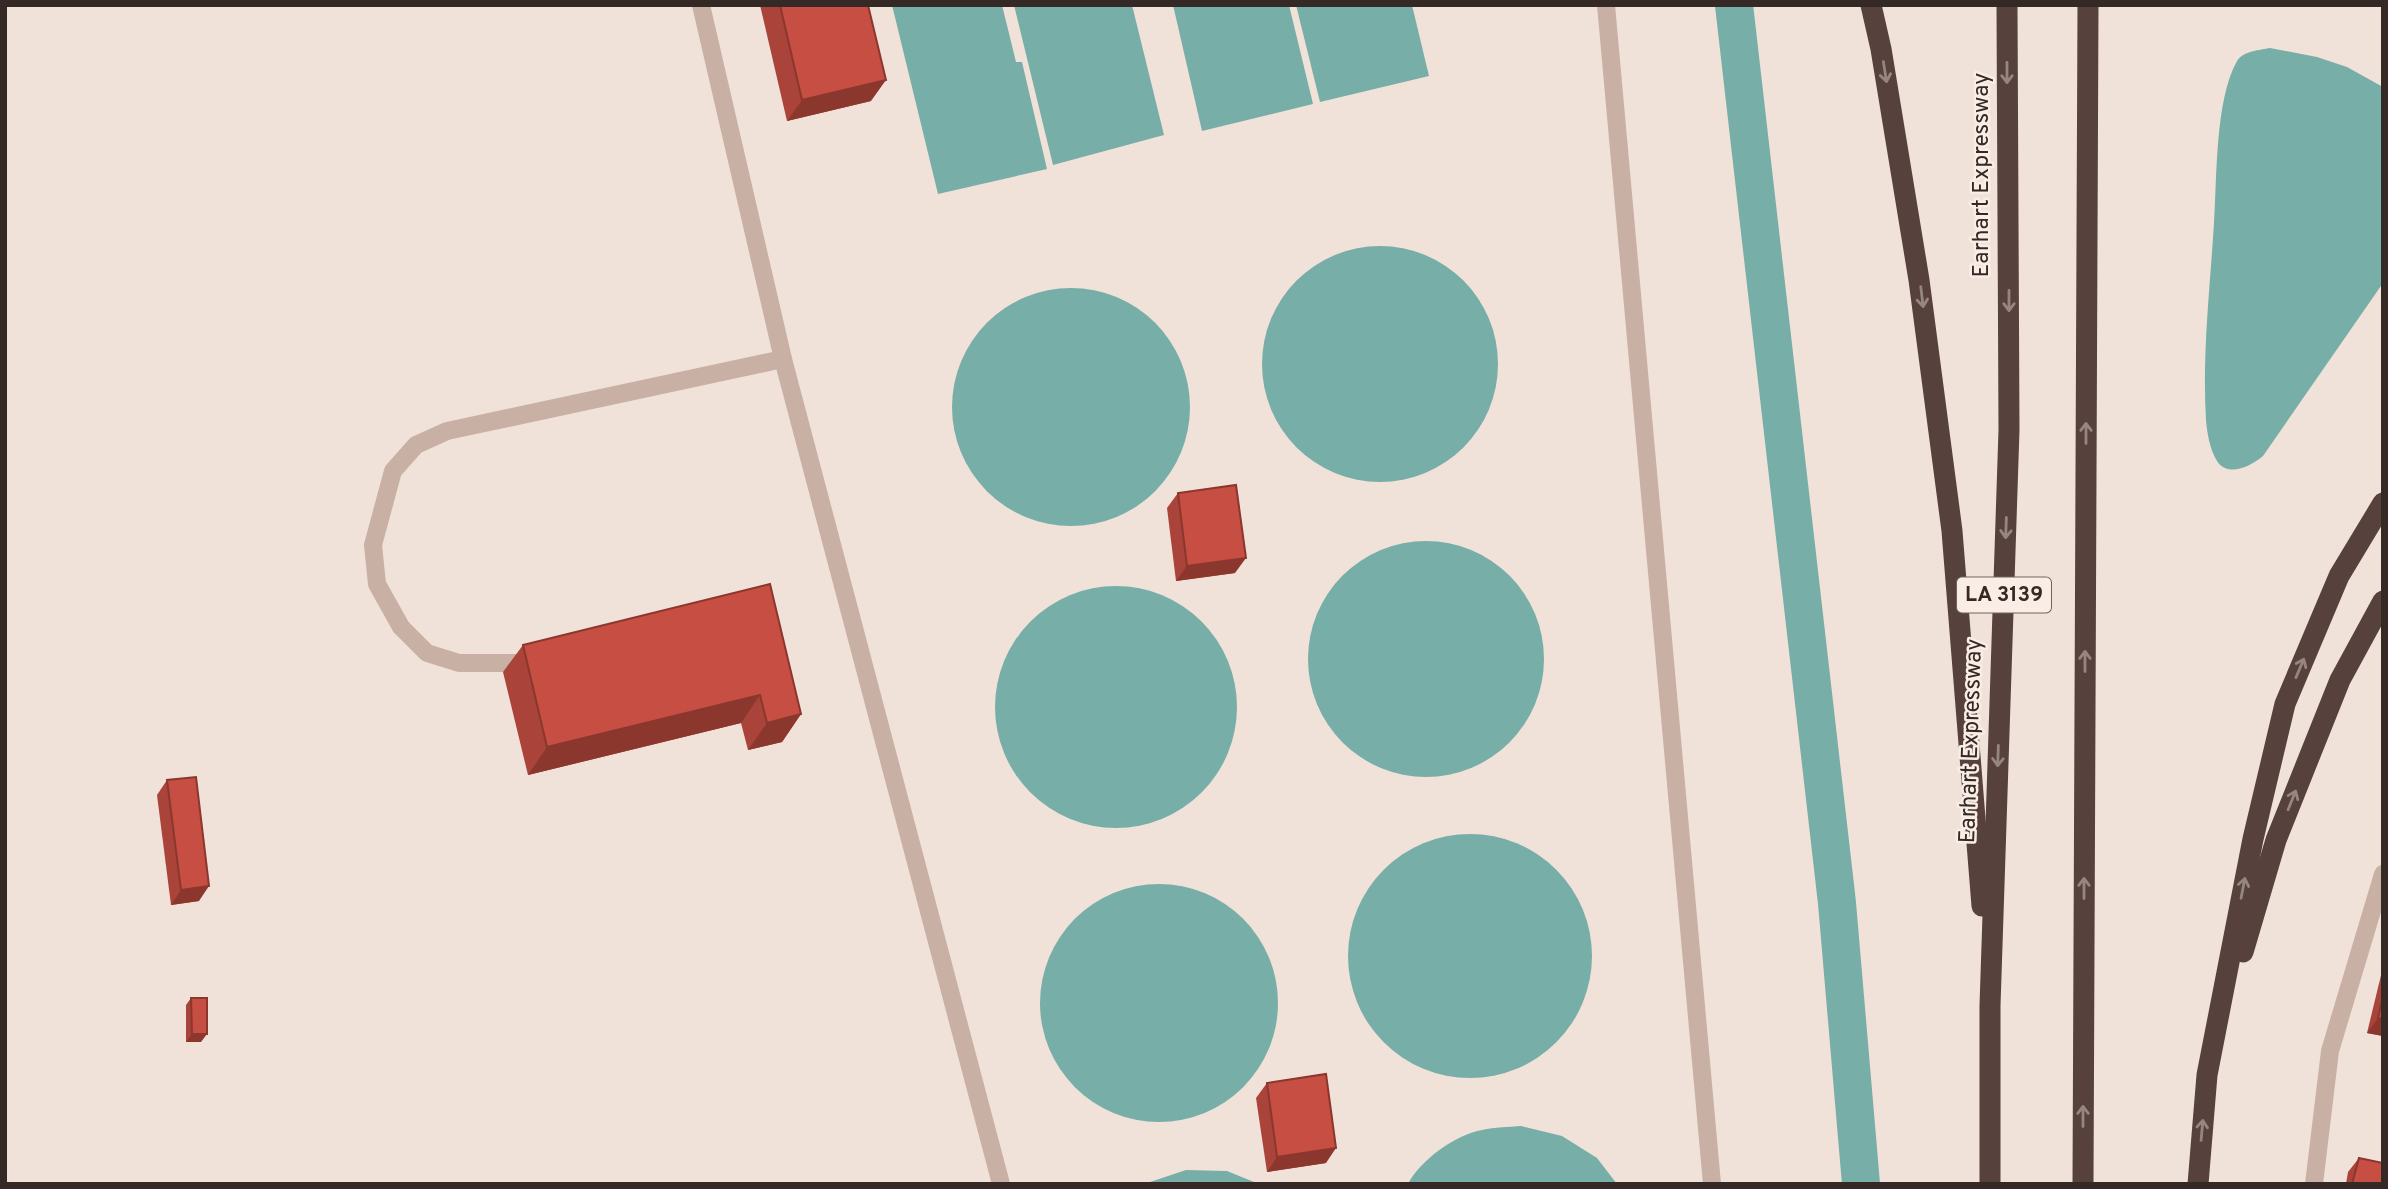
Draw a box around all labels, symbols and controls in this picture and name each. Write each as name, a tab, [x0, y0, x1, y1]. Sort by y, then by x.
one-way arrow	[1879, 60, 1892, 83]
one-way arrow	[2001, 62, 2014, 85]
street label: Earhart Expressway	[1968, 73, 1997, 277]
one-way arrow	[1915, 285, 1928, 307]
one-way arrow	[2002, 289, 2016, 312]
one-way arrow	[2079, 422, 2093, 445]
one-way arrow	[1999, 517, 2012, 540]
road number: LA 3139	[1957, 578, 2051, 612]
street label: Earhart Expressway	[1954, 638, 1990, 844]
one-way arrow	[2078, 649, 2092, 672]
one-way arrow	[2294, 658, 2307, 680]
one-way arrow	[1992, 744, 2005, 767]
one-way arrow	[2287, 789, 2300, 811]
one-way arrow	[2077, 877, 2091, 900]
one-way arrow	[2237, 877, 2250, 900]
one-way arrow	[2076, 1104, 2090, 1127]
one-way arrow	[2196, 1119, 2209, 1141]

